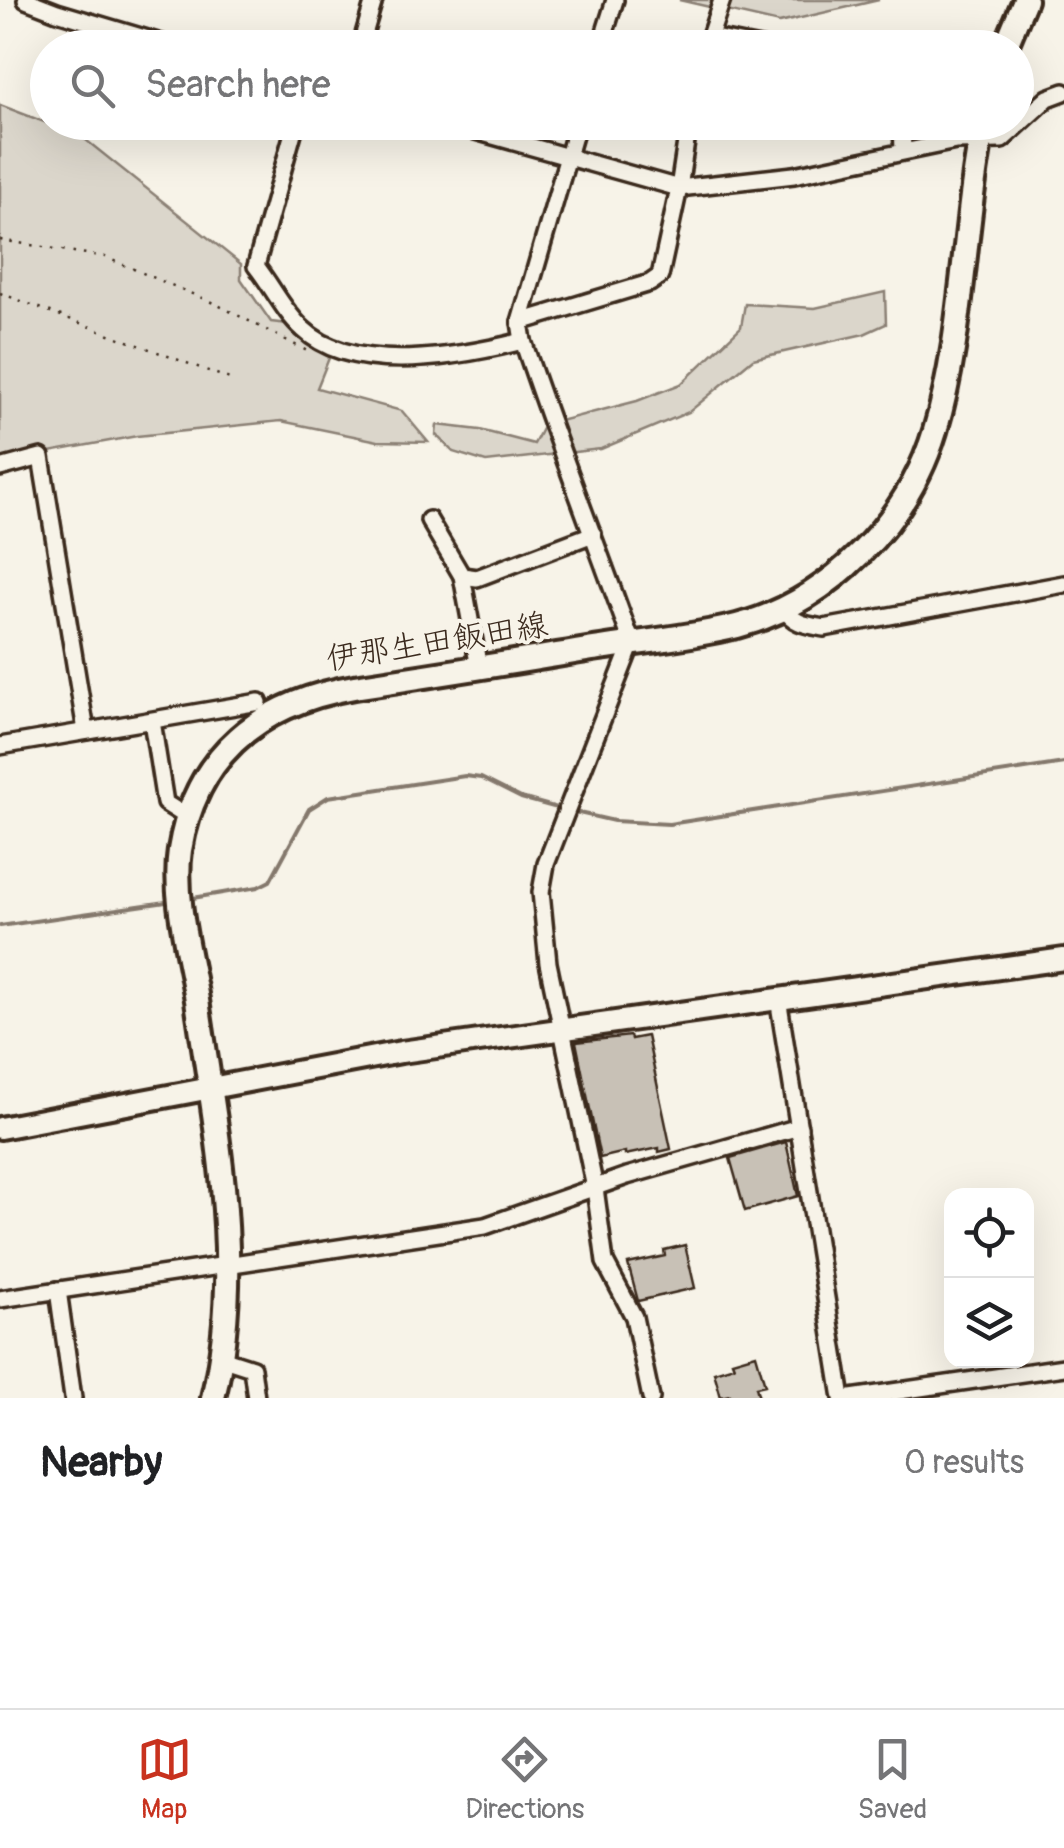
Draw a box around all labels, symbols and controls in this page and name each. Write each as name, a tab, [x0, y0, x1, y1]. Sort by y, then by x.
search box	[30, 30, 1034, 140]
icon: search	[65, 58, 120, 113]
text: Search here	[145, 61, 331, 109]
street label: 伊那生田飯田線	[323, 605, 551, 679]
map controls	[944, 1188, 1034, 1368]
button: locate	[944, 1188, 1034, 1278]
button: layers	[944, 1278, 1034, 1368]
text: Nearby	[40, 1437, 162, 1489]
text: 0 results	[904, 1443, 1024, 1483]
tab: Map	[137, 1732, 192, 1827]
tab: Directions	[465, 1732, 584, 1827]
tab: Saved	[858, 1732, 927, 1827]

